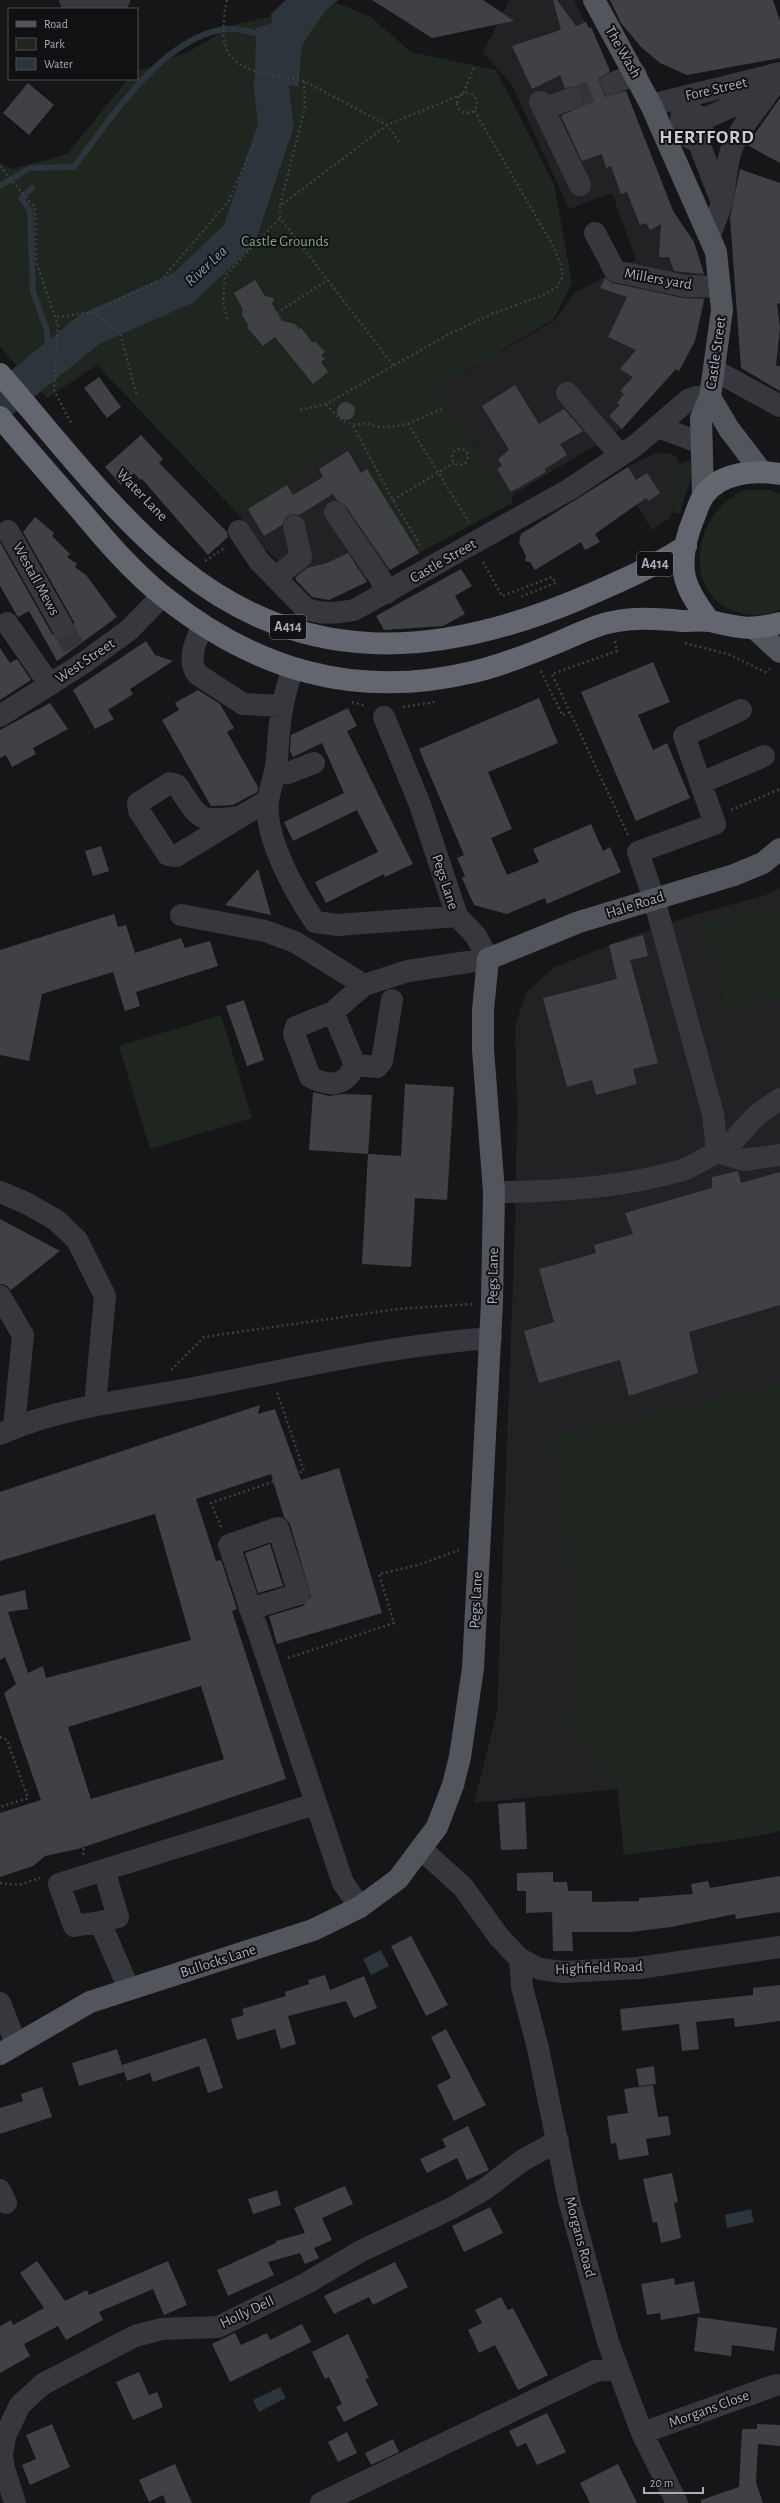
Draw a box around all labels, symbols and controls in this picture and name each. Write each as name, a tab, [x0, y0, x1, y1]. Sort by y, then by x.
legend	[8, 8, 138, 80]
text: Road	[44, 18, 68, 30]
street label: The Wash	[602, 23, 644, 81]
text: Park	[44, 38, 65, 50]
text: Water	[44, 58, 73, 70]
street label: Fore Street	[684, 75, 748, 103]
district label: HERTFORD	[659, 128, 755, 147]
park label: Castle Grounds	[241, 234, 329, 249]
water label: River Lea	[182, 243, 230, 289]
street label: Millers yard	[623, 266, 693, 292]
street label: Castle Street	[703, 315, 729, 390]
street label: Water Lane	[114, 466, 170, 524]
street label: Castle Street	[407, 536, 479, 586]
street label: Westall Mews	[10, 540, 62, 618]
road number: A414	[637, 552, 673, 576]
road number: A414	[270, 615, 306, 639]
street label: West Street	[53, 636, 117, 686]
street label: Pegs Lane	[429, 853, 461, 911]
street label: Hale Road	[604, 889, 666, 921]
street label: Pegs Lane	[485, 1247, 501, 1305]
street label: Pegs Lane	[467, 1571, 485, 1629]
street label: Bullocks Lane	[178, 1942, 258, 1980]
street label: Highfield Road	[555, 1959, 643, 1977]
street label: Morgans Road	[562, 2195, 598, 2279]
street label: Holly Dell	[218, 2293, 276, 2331]
street label: Morgans Close	[667, 2387, 751, 2431]
scale bar	[644, 2469, 703, 2495]
text: 20 m	[650, 2477, 673, 2489]

